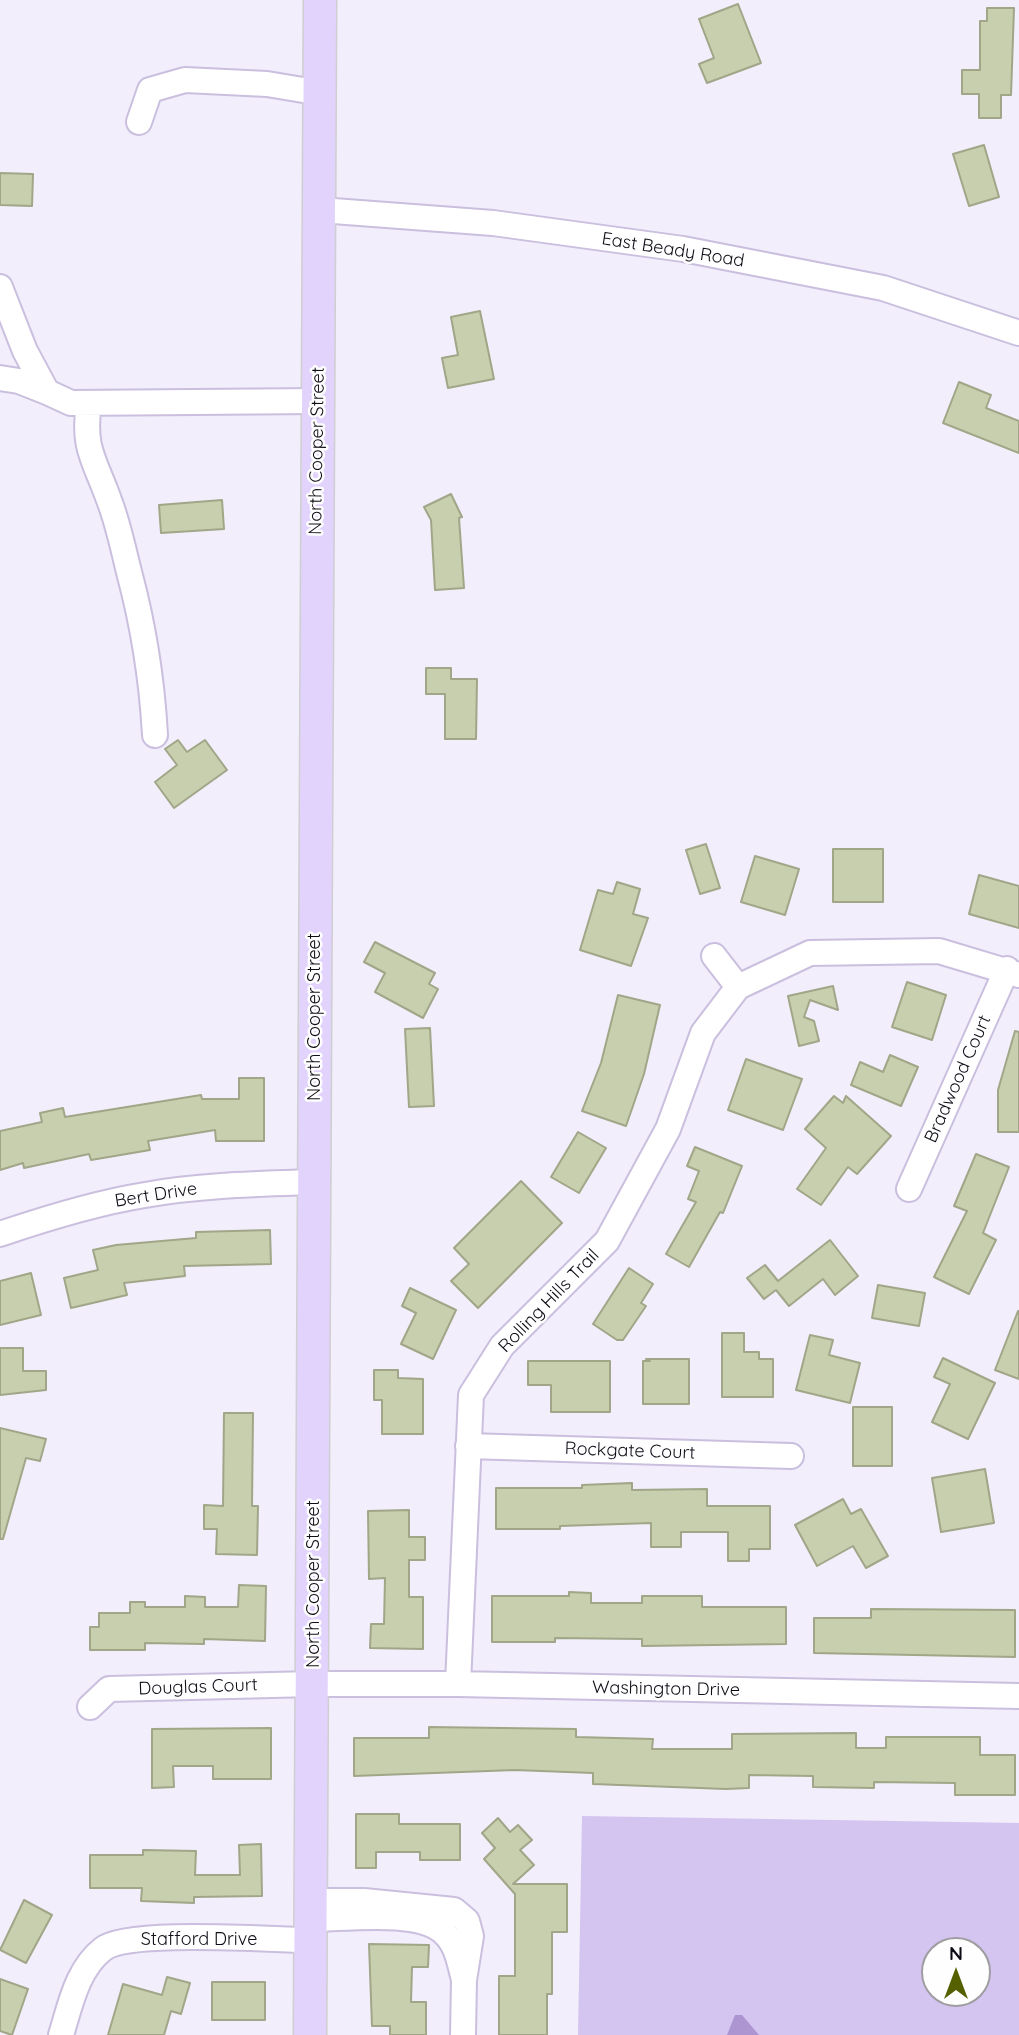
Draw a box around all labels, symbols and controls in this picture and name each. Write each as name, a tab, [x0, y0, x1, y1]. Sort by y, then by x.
street label: East Beady Road	[600, 228, 746, 272]
street label: North Cooper Street	[305, 367, 329, 535]
street label: North Cooper Street	[304, 933, 326, 1101]
street label: Bradwood Court	[920, 1012, 996, 1146]
street label: Bert Drive	[113, 1178, 199, 1212]
street label: Rolling Hills Trail	[494, 1245, 604, 1357]
street label: Rockgate Court	[564, 1438, 696, 1464]
street label: North Cooper Street	[303, 1500, 325, 1668]
street label: Douglas Court	[138, 1674, 258, 1700]
street label: Washington Drive	[592, 1677, 740, 1701]
street label: Stafford Drive	[141, 1929, 257, 1951]
north arrow	[921, 1937, 991, 2007]
text: N	[949, 1941, 963, 1965]

